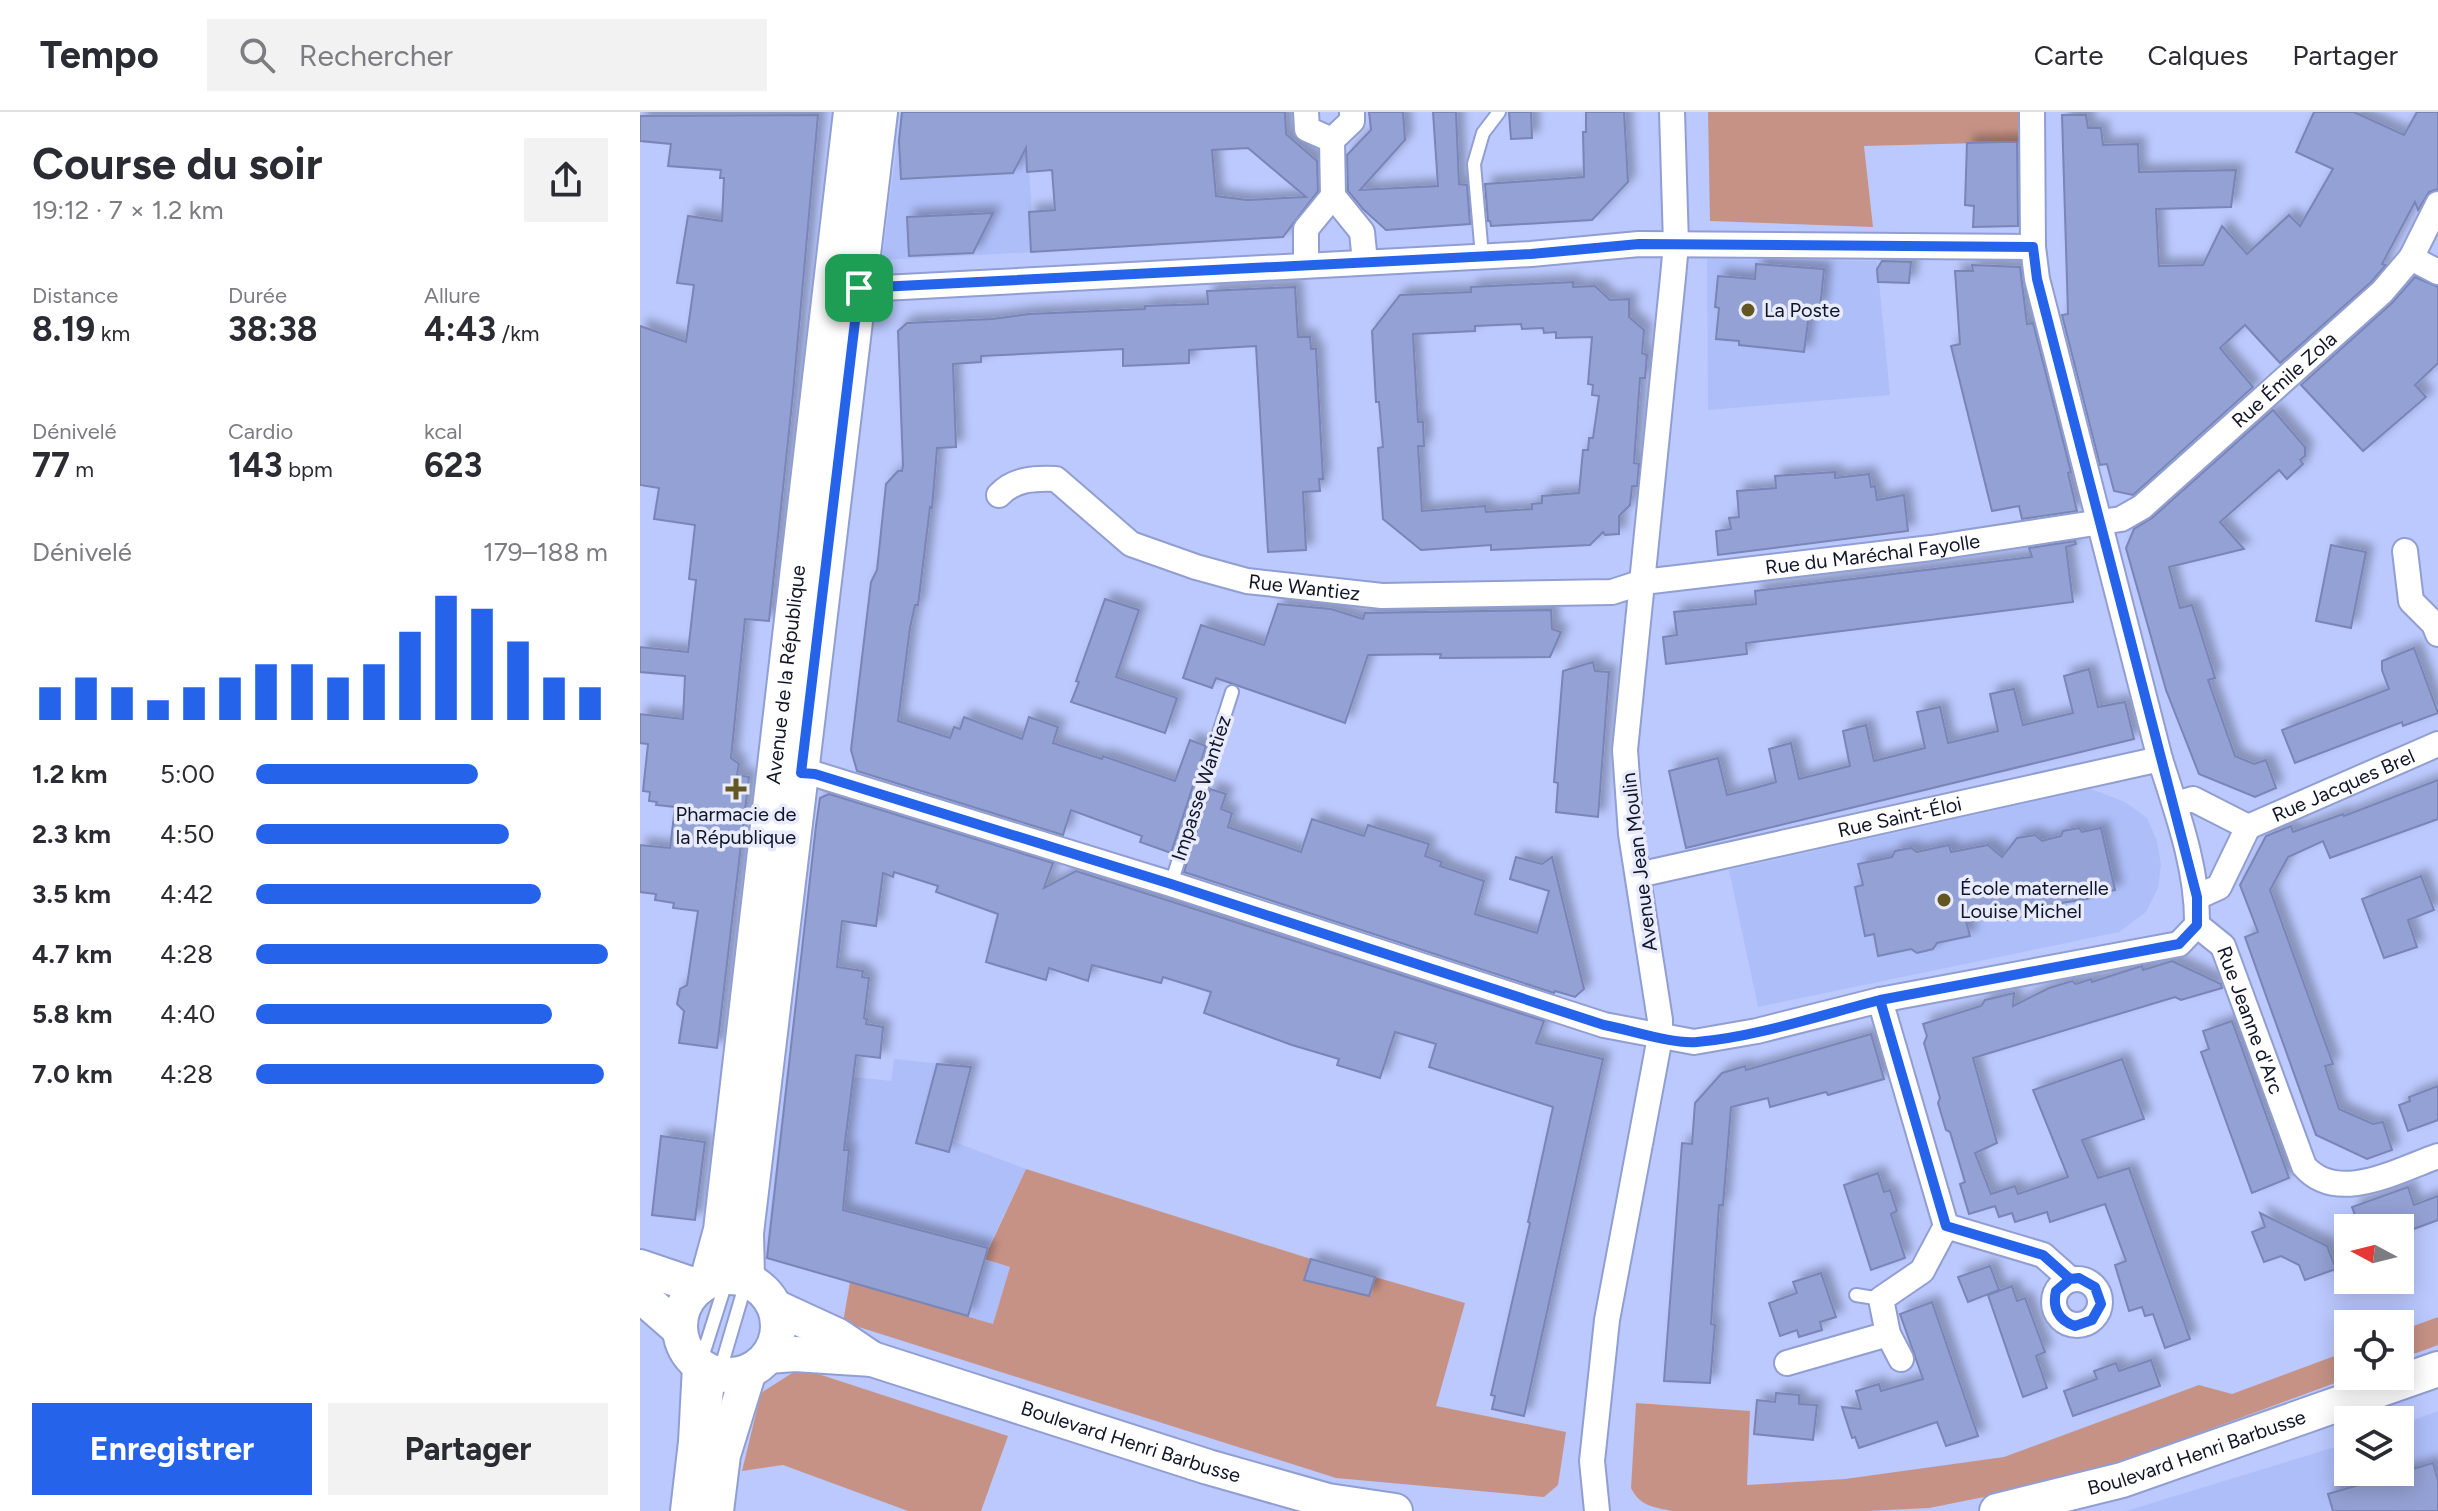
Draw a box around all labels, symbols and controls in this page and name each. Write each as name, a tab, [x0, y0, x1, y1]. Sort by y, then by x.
search box	[207, 19, 767, 91]
text: Tempo	[40, 32, 159, 78]
icon: search	[235, 33, 279, 77]
text: Rechercher	[299, 37, 453, 74]
text: Carte	[2034, 38, 2104, 72]
text: Calques	[2148, 38, 2248, 72]
text: Partager	[2292, 38, 2398, 72]
text: Course du soir	[32, 137, 322, 190]
button: share	[524, 138, 608, 222]
text: 19:12 · 7 × 1.2 km	[32, 194, 224, 226]
pin	[825, 254, 893, 322]
icon: arrive	[837, 266, 881, 310]
text: Distance	[32, 282, 118, 309]
text: Durée	[228, 282, 287, 309]
text: Allure	[424, 282, 480, 309]
place label: La Poste	[1764, 298, 1840, 322]
marker: La Poste	[1739, 301, 1757, 319]
text: 8.19	[32, 309, 95, 350]
text: 38:38	[228, 309, 318, 350]
text: 4:43	[424, 309, 496, 350]
text: km	[95, 320, 130, 347]
text: /km	[496, 320, 540, 347]
street label: Rue Émile Zola	[2227, 327, 2341, 433]
text: Dénivelé	[32, 418, 117, 445]
text: Cardio	[228, 418, 293, 445]
text: kcal	[424, 418, 462, 445]
text: 77	[32, 445, 70, 486]
text: 143	[228, 445, 283, 486]
text: 623	[424, 445, 482, 486]
text: m	[70, 456, 94, 483]
text: bpm	[283, 456, 333, 483]
street label: Rue du Maréchal Fayolle	[1764, 529, 1982, 579]
text: Dénivelé	[32, 536, 132, 568]
text: 179–188 m	[483, 536, 608, 568]
street label: Avenue de la République	[761, 564, 810, 786]
street label: Rue Wantiez	[1247, 569, 1361, 605]
street label: Impasse Wantiez	[1166, 712, 1236, 864]
street label: Rue Jacques Brel	[2268, 744, 2418, 827]
text: 1.2 km	[32, 758, 107, 790]
text: 5:00	[160, 758, 215, 790]
street label: Avenue Jean Moulin	[1616, 771, 1662, 953]
marker: Pharmacie de la République	[727, 780, 745, 798]
street label: Rue Saint-Éloi	[1835, 791, 1964, 842]
place label: Pharmacie de la République	[676, 802, 797, 849]
text: 2.3 km	[32, 818, 111, 850]
text: 4:50	[160, 818, 214, 850]
place label: École maternelle Louise Michel	[1960, 876, 2109, 923]
text: 3.5 km	[32, 878, 111, 910]
text: 4:42	[160, 878, 213, 910]
marker: École maternelle Louise Michel	[1935, 891, 1953, 909]
text: 4.7 km	[32, 938, 112, 970]
text: 4:28	[160, 938, 213, 970]
street label: Rue Jeanne d'Arc	[2212, 943, 2289, 1098]
text: 5.8 km	[32, 998, 112, 1030]
text: 4:40	[160, 998, 216, 1030]
text: 7.0 km	[32, 1058, 113, 1090]
text: 4:28	[160, 1058, 213, 1090]
north arrow	[2334, 1214, 2414, 1294]
map controls	[2334, 1214, 2414, 1486]
button: locate	[2334, 1310, 2414, 1390]
street label: Boulevard Henri Barbusse	[1018, 1396, 1243, 1488]
button: Enregistrer	[32, 1403, 312, 1495]
button: Partager	[328, 1403, 608, 1495]
street label: Boulevard Henri Barbusse	[2085, 1404, 2309, 1500]
button: layers	[2334, 1406, 2414, 1486]

